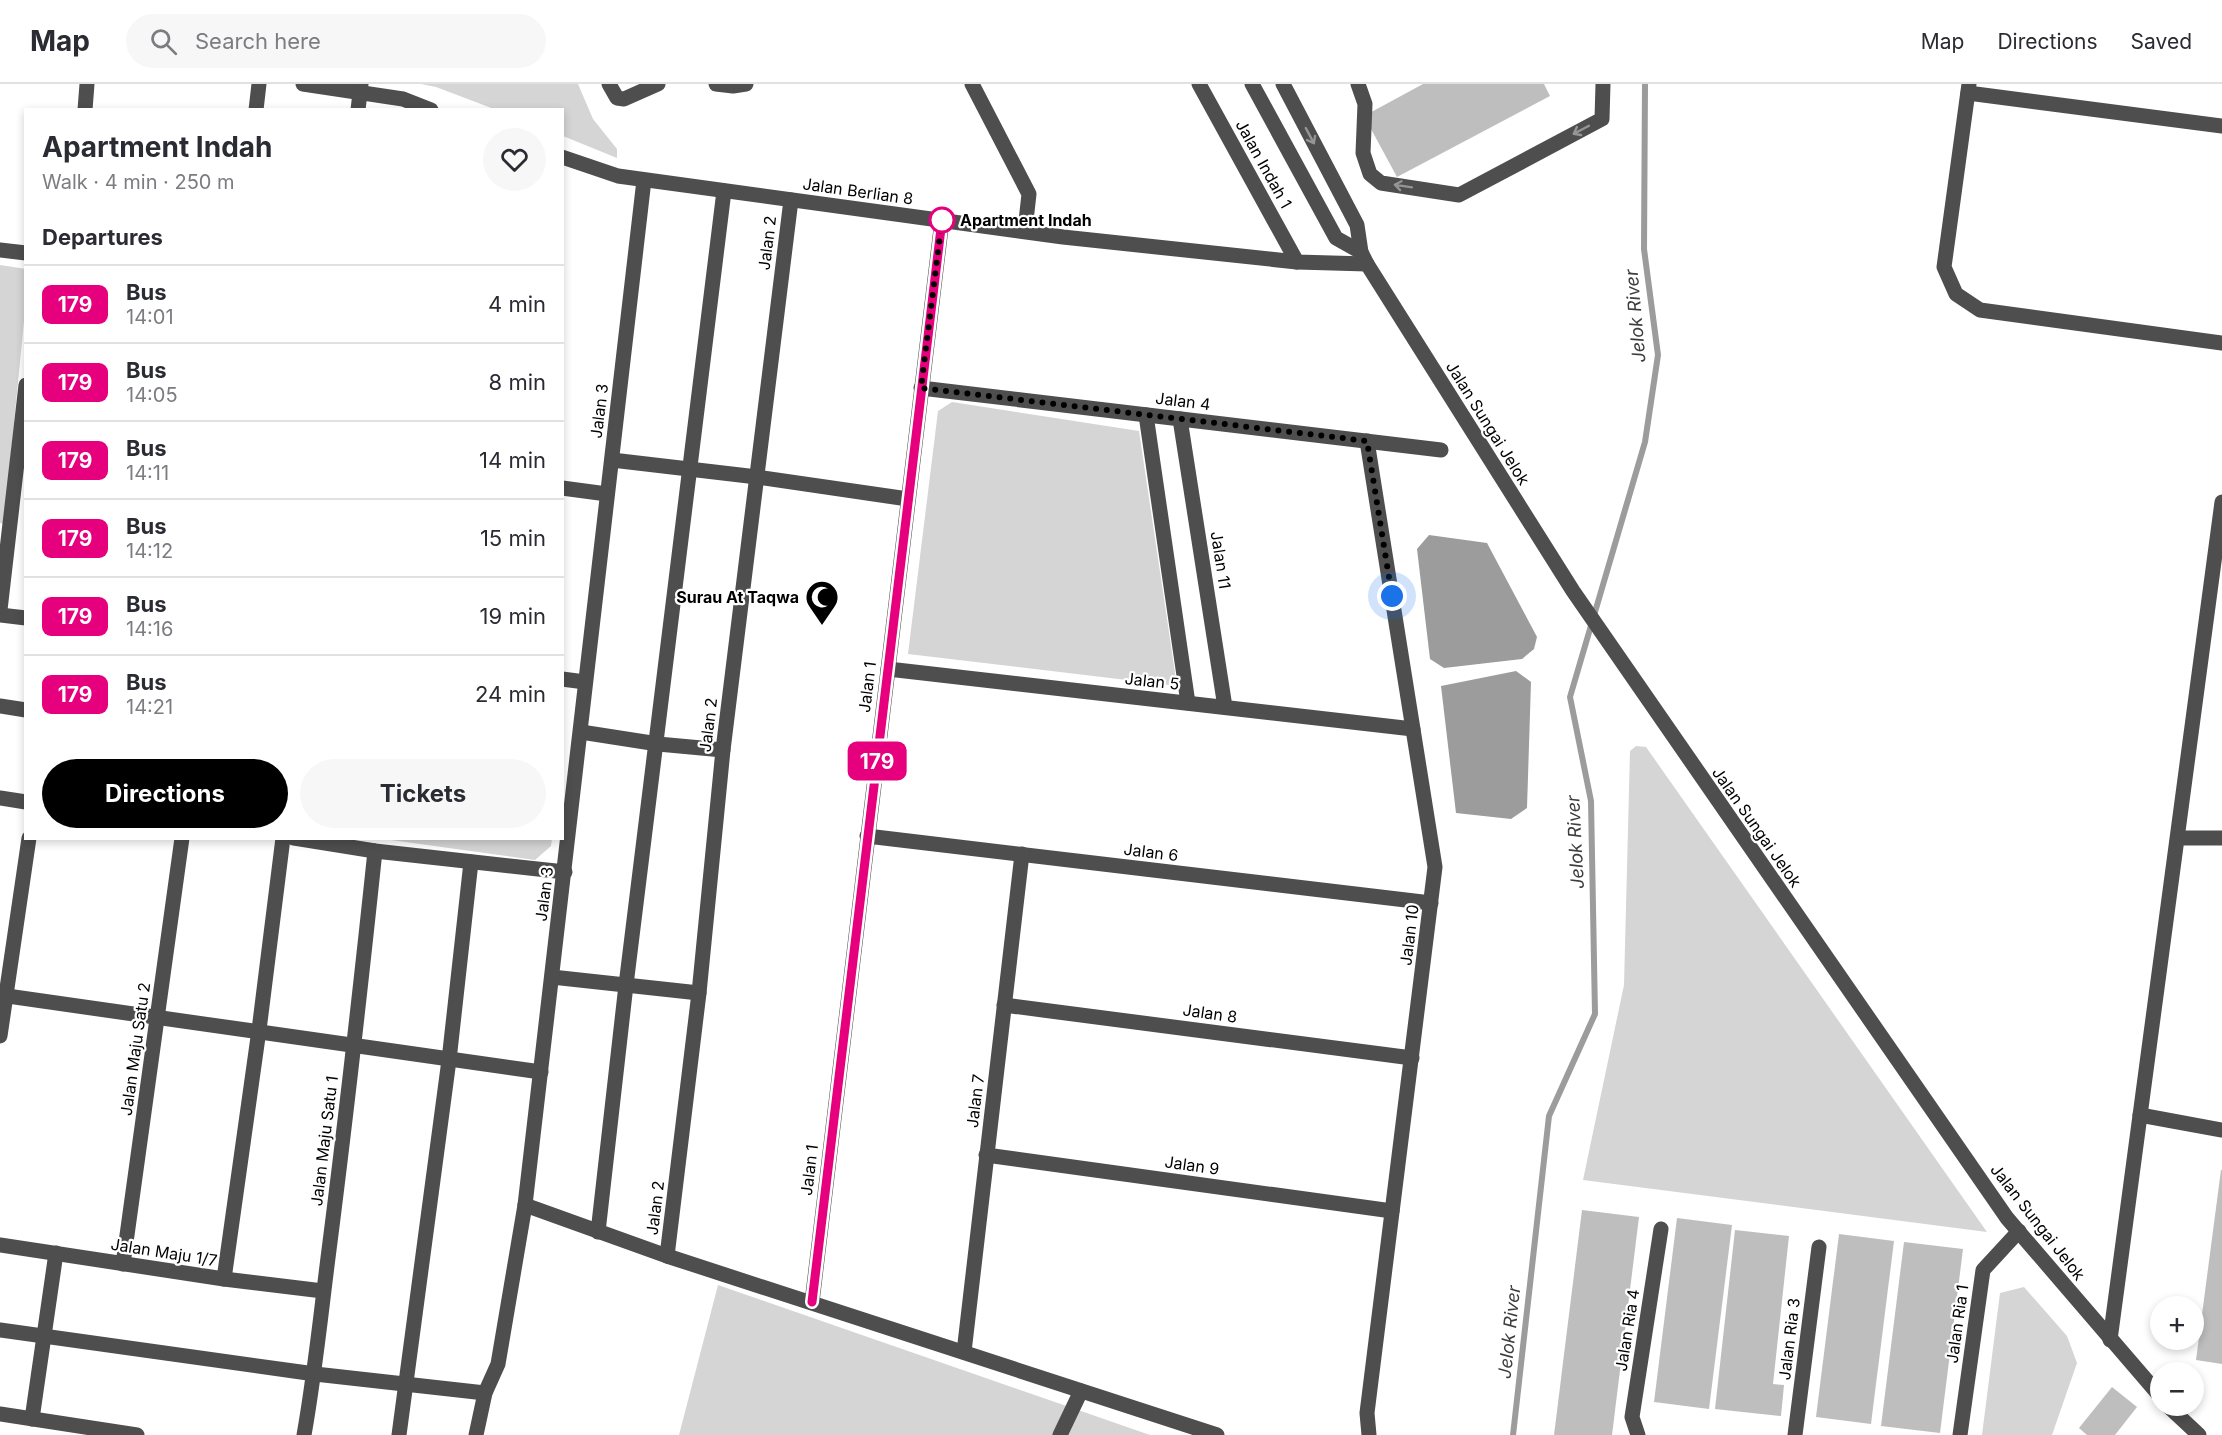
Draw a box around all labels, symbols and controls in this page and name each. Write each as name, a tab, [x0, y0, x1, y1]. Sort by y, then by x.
search box	[126, 14, 546, 68]
text: Map	[30, 24, 90, 58]
icon: search	[147, 25, 180, 58]
text: Search here	[195, 28, 321, 54]
text: Map	[1921, 29, 1964, 54]
text: Directions	[1997, 29, 2098, 54]
text: Saved	[2131, 29, 2192, 54]
street label: Jalan Indah 1	[1232, 116, 1296, 212]
one-way arrow	[1573, 124, 1590, 136]
one-way arrow	[1305, 127, 1317, 145]
button: heart	[483, 128, 546, 191]
text: Apartment Indah	[42, 130, 272, 164]
text: Walk · 4 min · 250 m	[42, 170, 235, 194]
street label: Jalan Berlian 8	[801, 173, 915, 209]
one-way arrow	[1393, 180, 1413, 191]
marker: Apartment Indah	[929, 207, 955, 233]
place label: Apartment Indah	[960, 210, 1092, 230]
street label: Jalan 2	[754, 215, 780, 271]
text: Departures	[42, 224, 163, 250]
water label: Jelok River	[1620, 267, 1650, 364]
text: Bus	[126, 279, 167, 305]
text: 4 min	[488, 291, 546, 317]
text: 179	[58, 292, 92, 317]
text: 14:01	[126, 305, 174, 329]
text: Bus	[126, 357, 167, 383]
street label: Jalan Sungai Jelok	[1442, 357, 1534, 489]
text: 8 min	[489, 369, 546, 395]
text: 179	[58, 370, 92, 395]
text: 14:05	[126, 383, 178, 407]
street label: Jalan 3	[586, 383, 612, 439]
street label: Jalan 4	[1154, 388, 1212, 414]
text: Bus	[126, 435, 167, 461]
text: 14 min	[479, 447, 546, 473]
text: 179	[58, 448, 92, 473]
text: 14:11	[126, 461, 169, 485]
text: Bus	[126, 513, 167, 539]
text: 15 min	[480, 525, 546, 551]
text: 179	[58, 526, 92, 551]
street label: Jalan 11	[1207, 530, 1235, 590]
text: 14:12	[126, 539, 173, 563]
mosque icon: Surau At Taqwa	[804, 579, 840, 626]
your location	[1377, 581, 1407, 611]
place label: Surau At Taqwa	[676, 587, 799, 607]
text: Bus	[126, 591, 167, 617]
text: 19 min	[480, 603, 546, 629]
text: 179	[58, 604, 92, 629]
text: 14:16	[126, 617, 173, 641]
street label: Jalan 1	[854, 660, 880, 714]
street label: Jalan 5	[1124, 668, 1180, 694]
text: Bus	[126, 669, 167, 695]
text: 24 min	[475, 681, 546, 707]
text: 179	[58, 682, 92, 707]
text: 14:21	[126, 695, 173, 719]
street label: Jalan 2	[695, 697, 721, 753]
line badge: 179	[842, 742, 912, 780]
text: 179	[860, 749, 894, 774]
button: Directions	[42, 759, 288, 828]
button: Tickets	[300, 759, 546, 828]
street label: Jalan Sungai Jelok	[1708, 763, 1806, 891]
water label: Jelok River	[1562, 794, 1588, 889]
street label: Jalan 6	[1123, 839, 1179, 865]
street label: Jalan 3	[531, 866, 557, 922]
street label: Jalan 10	[1395, 903, 1423, 967]
street label: Jalan Maju Satu 2	[116, 981, 154, 1117]
street label: Jalan 8	[1181, 999, 1239, 1027]
street label: Jalan 7	[962, 1073, 988, 1129]
street label: Jalan Maju Satu 1	[306, 1075, 342, 1207]
street label: Jalan 1	[796, 1143, 822, 1197]
street label: Jalan 9	[1163, 1151, 1221, 1179]
street label: Jalan Sungai Jelok	[1986, 1160, 2090, 1284]
street label: Jalan 2	[642, 1180, 668, 1236]
street label: Jalan Maju 1/7	[109, 1234, 219, 1270]
water label: Jelok River	[1494, 1283, 1524, 1380]
street label: Jalan Ria 1	[1942, 1283, 1972, 1365]
street label: Jalan Ria 4	[1611, 1287, 1643, 1373]
map controls	[2150, 1296, 2204, 1416]
button: +	[2150, 1296, 2204, 1350]
street label: Jalan Ria 3	[1774, 1297, 1804, 1381]
button: −	[2150, 1362, 2204, 1416]

